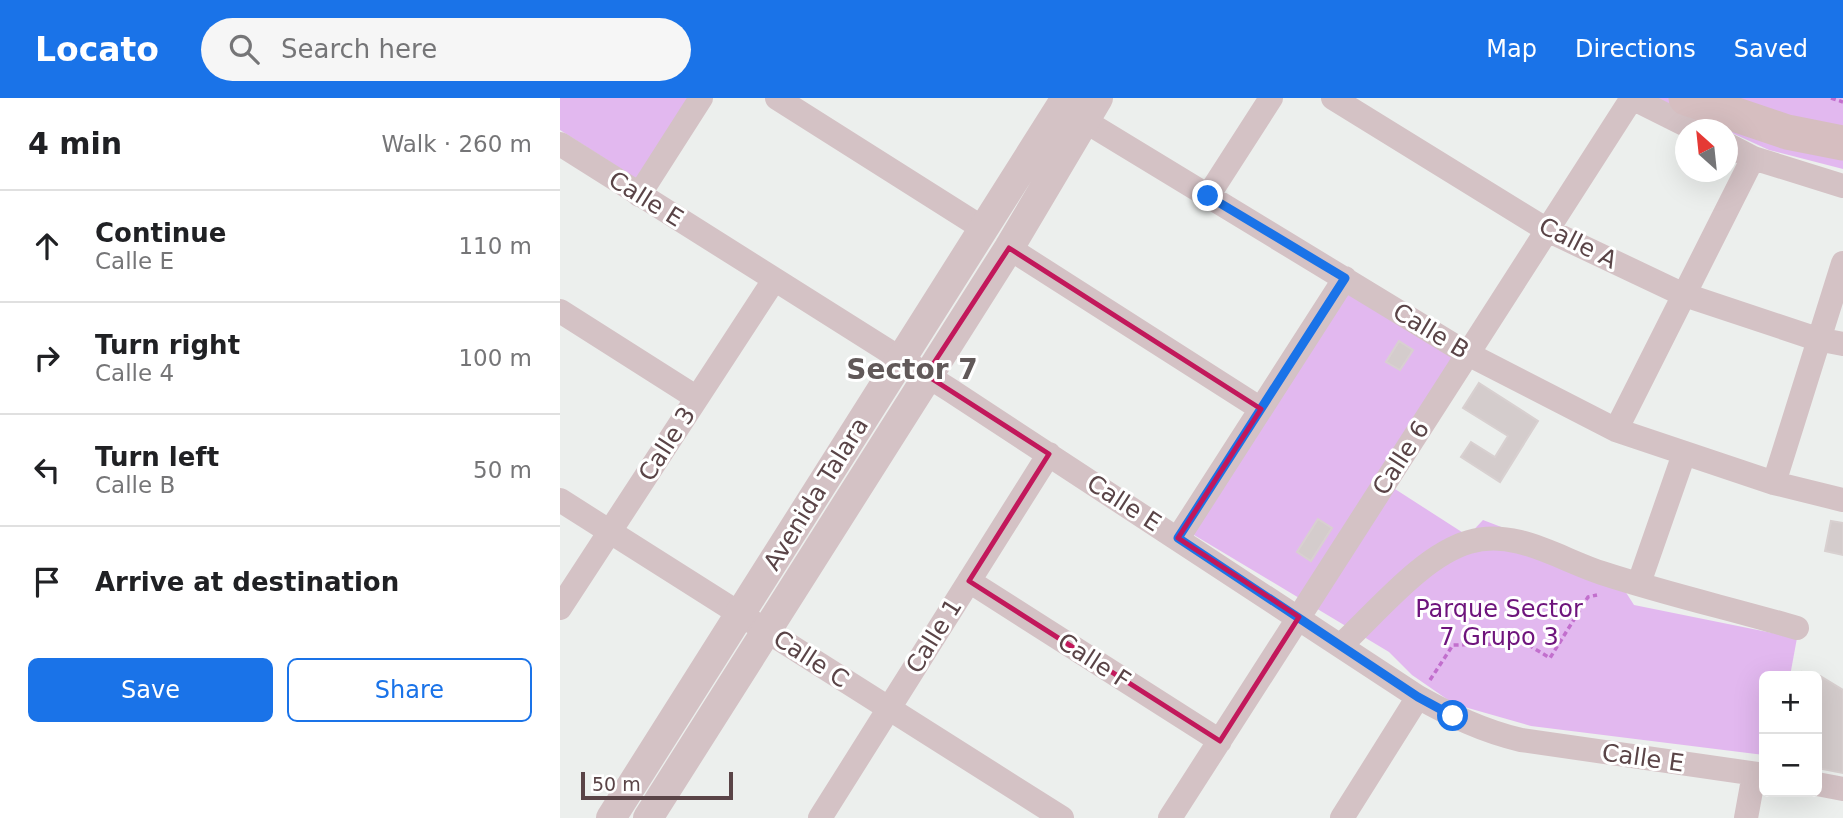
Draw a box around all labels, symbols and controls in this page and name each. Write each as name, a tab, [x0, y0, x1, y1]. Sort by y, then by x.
search box	[201, 18, 691, 81]
text: Locato	[35, 30, 159, 69]
icon: search	[225, 30, 263, 68]
text: Search here	[281, 34, 437, 64]
text: Map	[1486, 35, 1537, 63]
text: Directions	[1575, 35, 1696, 63]
text: Saved	[1734, 35, 1808, 63]
north arrow	[1675, 119, 1738, 182]
text: 4 min	[28, 126, 122, 161]
text: Walk · 260 m	[381, 131, 532, 157]
street label: Calle E	[604, 165, 688, 233]
route end	[1192, 180, 1223, 211]
street label: Calle A	[1534, 212, 1622, 275]
text: Continue	[95, 218, 226, 248]
icon: ahead	[28, 227, 66, 265]
text: 110 m	[458, 233, 532, 259]
text: Calle E	[95, 248, 174, 274]
street label: Calle B	[1388, 297, 1474, 365]
text: Turn right	[95, 330, 240, 360]
icon: right	[28, 339, 66, 377]
text: 100 m	[458, 345, 532, 371]
district label: Sector 7	[846, 353, 978, 386]
text: Calle 4	[95, 360, 174, 386]
street label: Calle 3	[633, 402, 701, 486]
street label: Avenida Talara	[758, 412, 874, 576]
street label: Calle 6	[1367, 416, 1435, 500]
text: Turn left	[95, 442, 219, 472]
icon: left	[28, 451, 66, 489]
text: 50 m	[473, 457, 532, 483]
street label: Calle E	[1082, 469, 1166, 537]
text: Calle B	[95, 472, 175, 498]
icon: arrive	[28, 563, 66, 601]
text: Arrive at destination	[95, 567, 399, 597]
street label: Calle 1	[900, 594, 968, 678]
park label: Parque Sector 7 Grupo 3	[1415, 595, 1583, 651]
street label: Calle C	[768, 624, 854, 694]
street label: Calle F	[1052, 627, 1136, 695]
button: Save	[28, 658, 273, 722]
button: Share	[287, 658, 532, 722]
map controls	[1759, 671, 1822, 797]
button: +	[1759, 671, 1822, 734]
route start	[1437, 700, 1468, 731]
button: −	[1759, 734, 1822, 797]
street label: Calle E	[1600, 738, 1686, 778]
scale bar	[581, 769, 733, 801]
text: 50 m	[592, 773, 641, 795]

